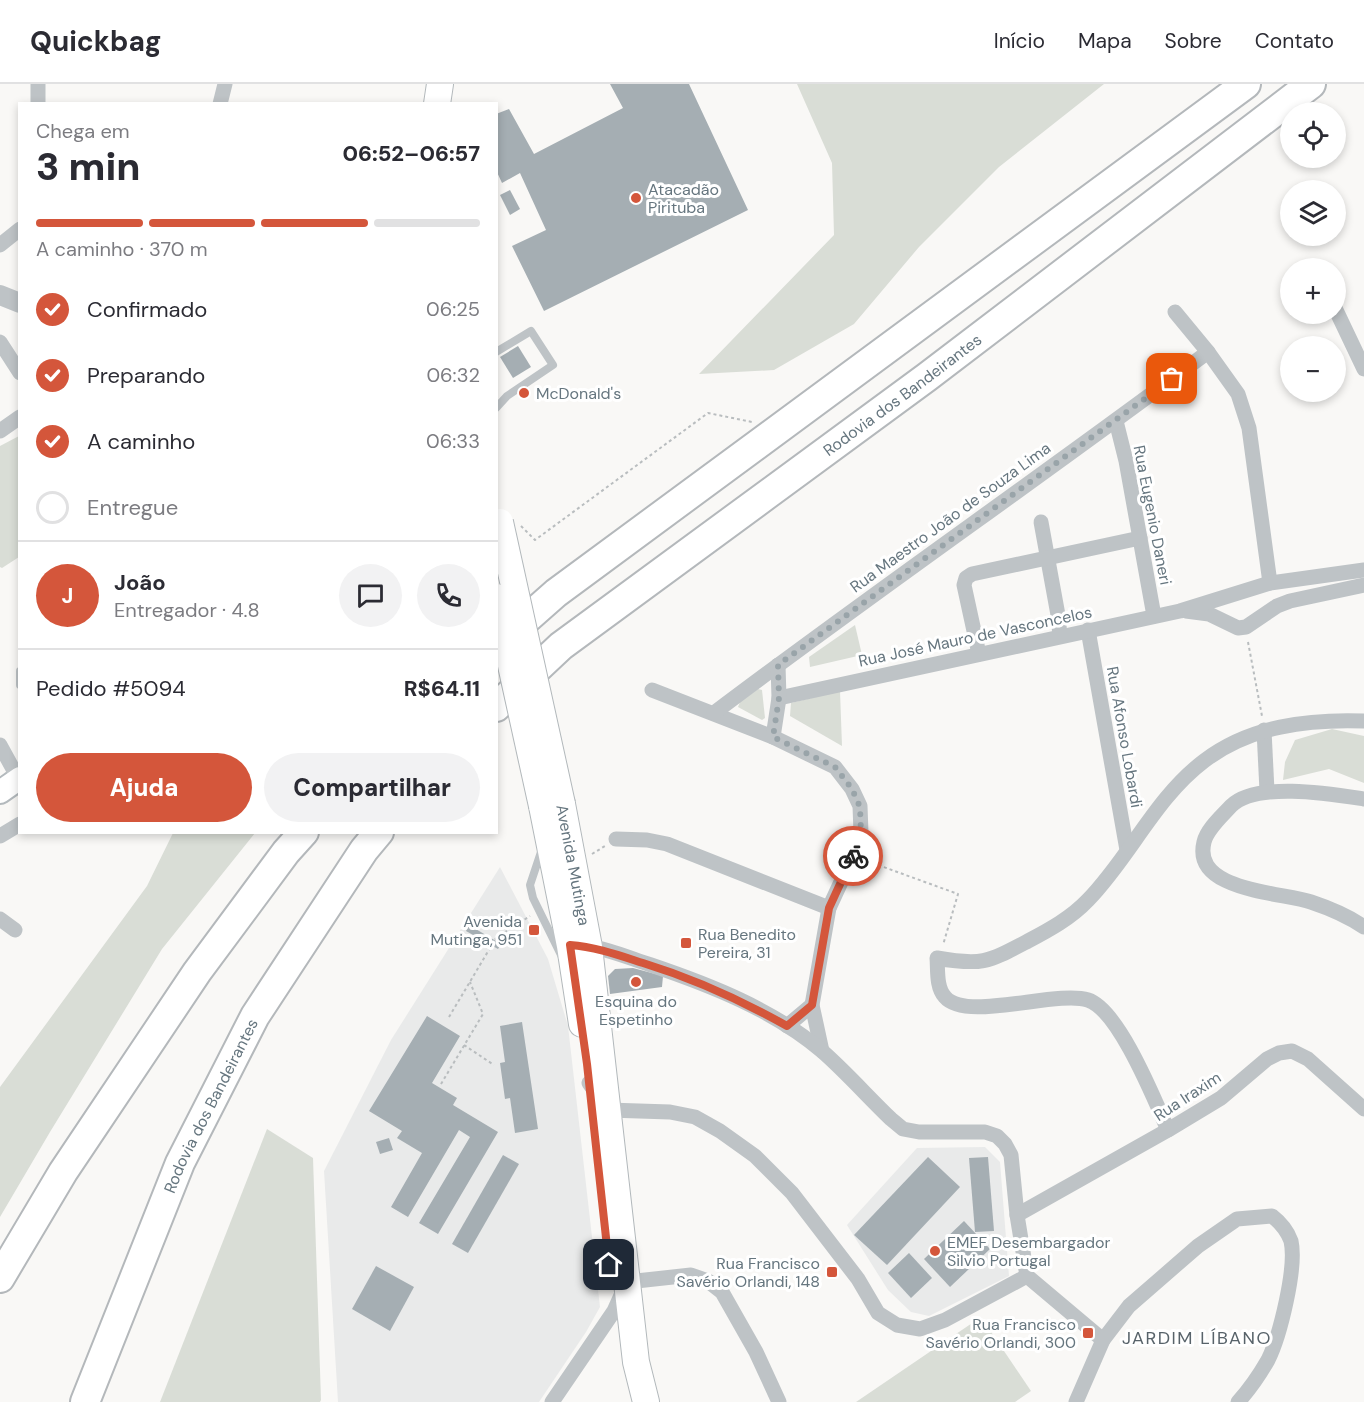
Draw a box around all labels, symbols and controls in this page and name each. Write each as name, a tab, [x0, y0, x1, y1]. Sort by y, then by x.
text: Quickbag	[30, 23, 162, 60]
text: Início	[994, 27, 1045, 55]
text: Mapa	[1078, 27, 1132, 55]
text: Sobre	[1165, 27, 1222, 55]
text: Contato	[1255, 27, 1334, 55]
map controls	[1280, 102, 1346, 402]
button: locate	[1280, 102, 1346, 168]
text: Chega em	[36, 118, 130, 144]
text: 06:52–06:57	[343, 139, 480, 168]
text: 3 min	[36, 141, 141, 192]
place label: Atacadão Pirituba	[648, 179, 719, 218]
button: layers	[1280, 180, 1346, 246]
marker: Atacadão Pirituba	[629, 191, 643, 205]
text: A caminho · 370 m	[36, 236, 208, 262]
button: +	[1280, 258, 1346, 324]
icon: check	[36, 293, 69, 326]
text: Confirmado	[87, 295, 207, 324]
text: 06:25	[426, 296, 480, 322]
street label: Rodovia dos Bandeirantes	[819, 329, 986, 461]
button: −	[1280, 336, 1346, 402]
pin	[1146, 353, 1197, 404]
icon: check	[36, 359, 69, 392]
text: Preparando	[87, 361, 205, 390]
text: 06:32	[426, 362, 480, 388]
icon: bag	[1155, 362, 1188, 395]
place label: McDonald's	[536, 383, 621, 404]
marker: McDonald's	[517, 386, 531, 400]
icon: check	[36, 425, 69, 458]
text: A caminho	[87, 427, 195, 456]
text: 06:33	[426, 428, 480, 454]
street label: Rua Maestro João de Souza Lima	[846, 437, 1055, 597]
street label: Rua Eugenio Daneri	[1129, 443, 1176, 587]
text: Entregue	[87, 493, 178, 522]
button: chat	[339, 564, 402, 627]
button: phone	[417, 564, 480, 627]
text: João	[114, 568, 166, 597]
text: J	[62, 581, 73, 610]
text: Entregador · 4.8	[114, 597, 260, 623]
street label: Rua José Mauro de Vasconcelos	[856, 601, 1094, 672]
street label: Rua Afonso Lobardi	[1102, 665, 1147, 810]
text: Pedido #5094	[36, 674, 186, 703]
text: R$64.11	[404, 674, 480, 703]
button: Ajuda	[36, 753, 252, 822]
button: Compartilhar	[264, 753, 480, 822]
street label: Avenida Mutinga	[551, 803, 595, 927]
courier	[823, 826, 883, 886]
icon: bike	[837, 840, 870, 873]
place label: Avenida Mutinga, 951	[430, 911, 522, 950]
marker: Avenida Mutinga, 951	[527, 923, 541, 937]
place label: Rua Benedito Pereira, 31	[698, 924, 796, 963]
marker: Rua Benedito Pereira, 31	[679, 936, 693, 950]
marker: Esquina do Espetinho	[629, 975, 643, 989]
place label: Esquina do Espetinho	[595, 991, 677, 1030]
street label: Rodovia dos Bandeirantes	[159, 1015, 263, 1196]
street label: Rua Iraxim	[1150, 1067, 1225, 1126]
place label: EMEF Desembargador Silvio Portugal	[947, 1232, 1110, 1271]
pin	[583, 1239, 634, 1290]
marker: EMEF Desembargador Silvio Portugal	[928, 1244, 942, 1258]
icon: home	[592, 1248, 625, 1281]
place label: Rua Francisco Savério Orlandi, 148	[676, 1253, 820, 1292]
marker: Rua Francisco Savério Orlandi, 148	[825, 1265, 839, 1279]
place label: Rua Francisco Savério Orlandi, 300	[926, 1314, 1076, 1353]
marker: Rua Francisco Savério Orlandi, 300	[1081, 1326, 1095, 1340]
district label: JARDIM LÍBANO	[1122, 1326, 1272, 1350]

